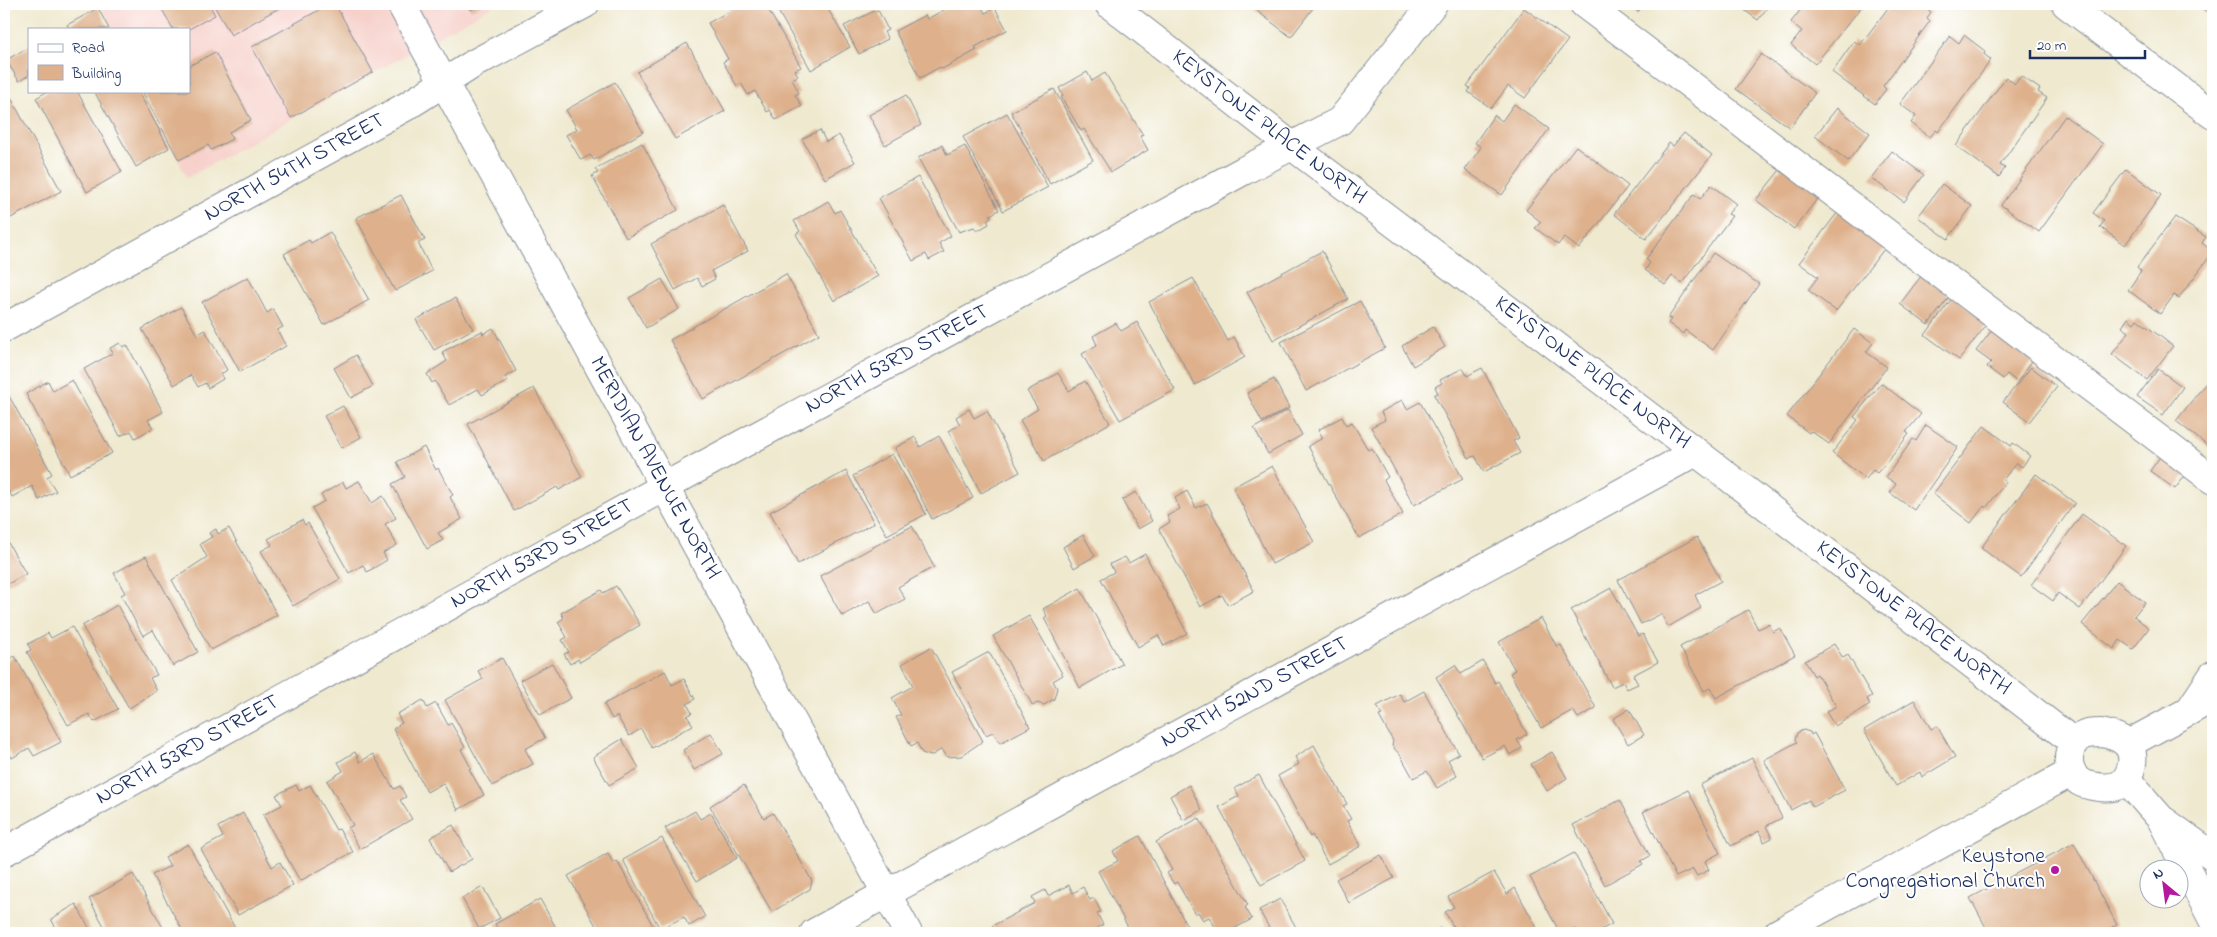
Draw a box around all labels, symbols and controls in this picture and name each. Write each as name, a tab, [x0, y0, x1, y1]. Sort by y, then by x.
legend	[28, 28, 190, 92]
scale bar	[2030, 28, 2144, 60]
text: 20 m	[2037, 35, 2067, 57]
text: Road	[72, 37, 105, 59]
street label: KEYSTONE PLACE NORTH	[1164, 42, 1373, 213]
text: Building	[71, 63, 121, 86]
street label: NORTH 54TH STREET	[199, 105, 391, 231]
street label: KEYSTONE PLACE NORTH	[1487, 288, 1697, 458]
street label: NORTH 53RD STREET	[800, 296, 995, 423]
street label: MERIDIAN AVENUE NORTH	[581, 351, 728, 586]
street label: NORTH 53RD STREET	[445, 491, 640, 618]
street label: KEYSTONE PLACE NORTH	[1809, 533, 2017, 704]
street label: NORTH 52ND STREET	[1155, 628, 1355, 757]
street label: NORTH 53RD STREET	[90, 687, 285, 814]
place label: Keystone Congregational Church	[1845, 841, 2045, 899]
north arrow	[2140, 860, 2190, 910]
text: N	[2149, 862, 2168, 885]
marker: Keystone Congregational Church	[2049, 864, 2061, 876]

